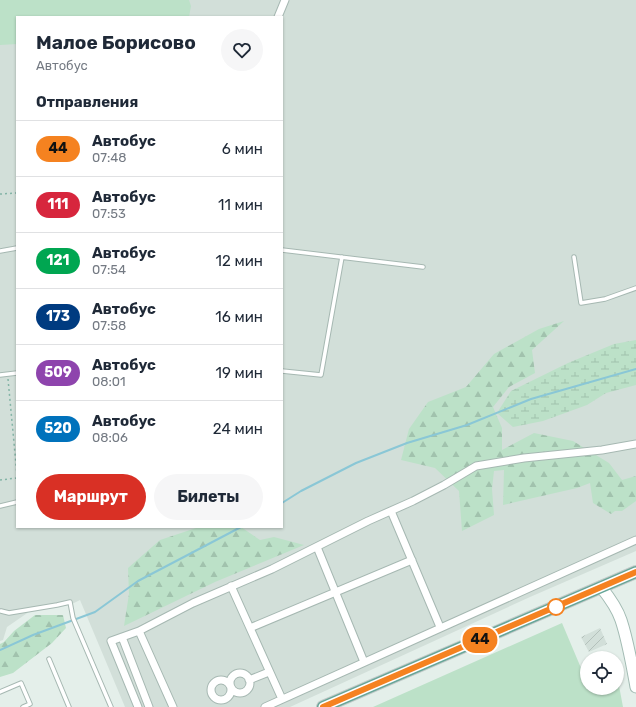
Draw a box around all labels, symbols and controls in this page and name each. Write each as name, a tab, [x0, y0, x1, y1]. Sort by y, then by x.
button: heart	[221, 29, 263, 71]
text: Малое Борисово	[36, 31, 196, 54]
text: Автобус	[36, 58, 88, 73]
text: Отправления	[36, 93, 138, 111]
text: Автобус	[92, 132, 156, 150]
text: 44	[48, 140, 68, 157]
text: 6 мин	[222, 140, 263, 158]
text: 07:48	[92, 150, 127, 165]
text: Автобус	[92, 188, 156, 206]
text: 111	[48, 196, 68, 213]
text: 11 мин	[218, 196, 263, 214]
text: 07:53	[92, 206, 126, 221]
text: Автобус	[92, 244, 156, 262]
text: 121	[46, 252, 70, 269]
text: 12 мин	[216, 252, 263, 270]
text: 07:54	[92, 262, 126, 277]
text: Автобус	[92, 300, 156, 318]
text: 173	[46, 308, 70, 325]
text: 16 мин	[215, 308, 263, 326]
text: 07:58	[92, 318, 126, 333]
text: Автобус	[92, 356, 156, 374]
text: 509	[44, 364, 72, 381]
text: 19 мин	[216, 364, 263, 382]
text: 08:01	[92, 374, 126, 389]
text: Автобус	[92, 412, 156, 430]
text: 520	[44, 420, 72, 437]
text: 24 мин	[213, 420, 263, 438]
text: 08:06	[92, 430, 128, 445]
button: Маршрут	[36, 474, 146, 520]
button: Билеты	[154, 474, 263, 520]
unlabelled marker	[547, 598, 565, 616]
line badge: 44	[462, 627, 498, 653]
text: 44	[470, 631, 490, 648]
map controls	[580, 651, 624, 695]
button: locate	[580, 651, 624, 695]

